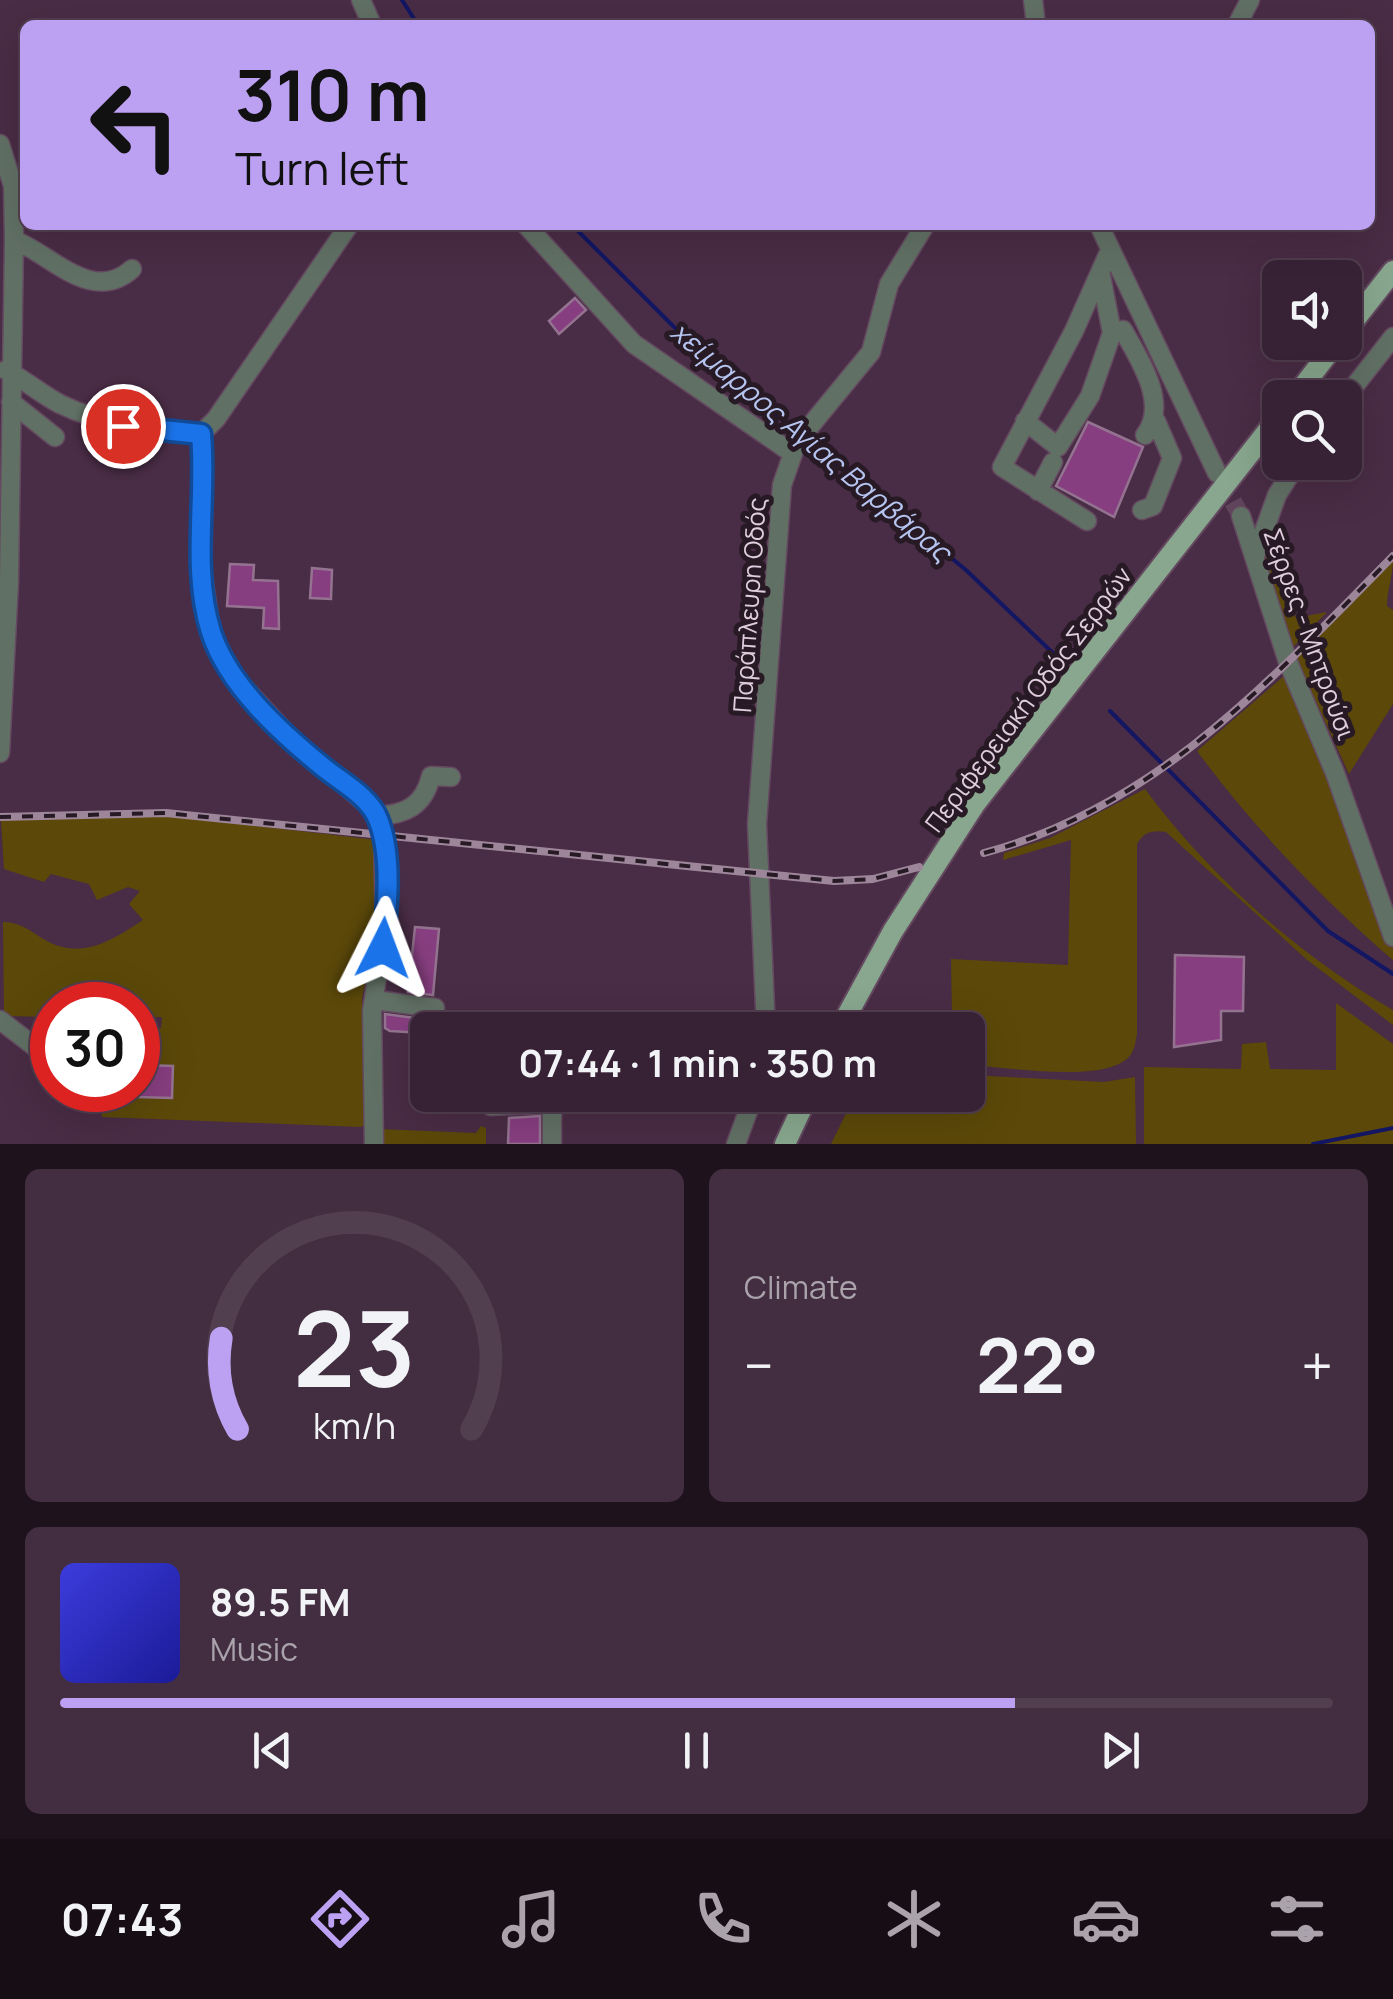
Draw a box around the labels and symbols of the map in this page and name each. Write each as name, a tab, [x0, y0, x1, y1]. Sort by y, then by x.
water label: χείμαρρος Αγίας Βαρβάρας	[664, 312, 962, 571]
pin	[81, 384, 166, 469]
street label: Παράπλευρη Οδός	[724, 496, 774, 714]
street label: Σέρρες - Μητρούσι	[1255, 523, 1365, 745]
street label: Περιφερειακή Οδός Σερρών	[916, 559, 1140, 839]
position arrow	[331, 896, 435, 1000]
speed limit sign: 30	[30, 982, 160, 1112]

